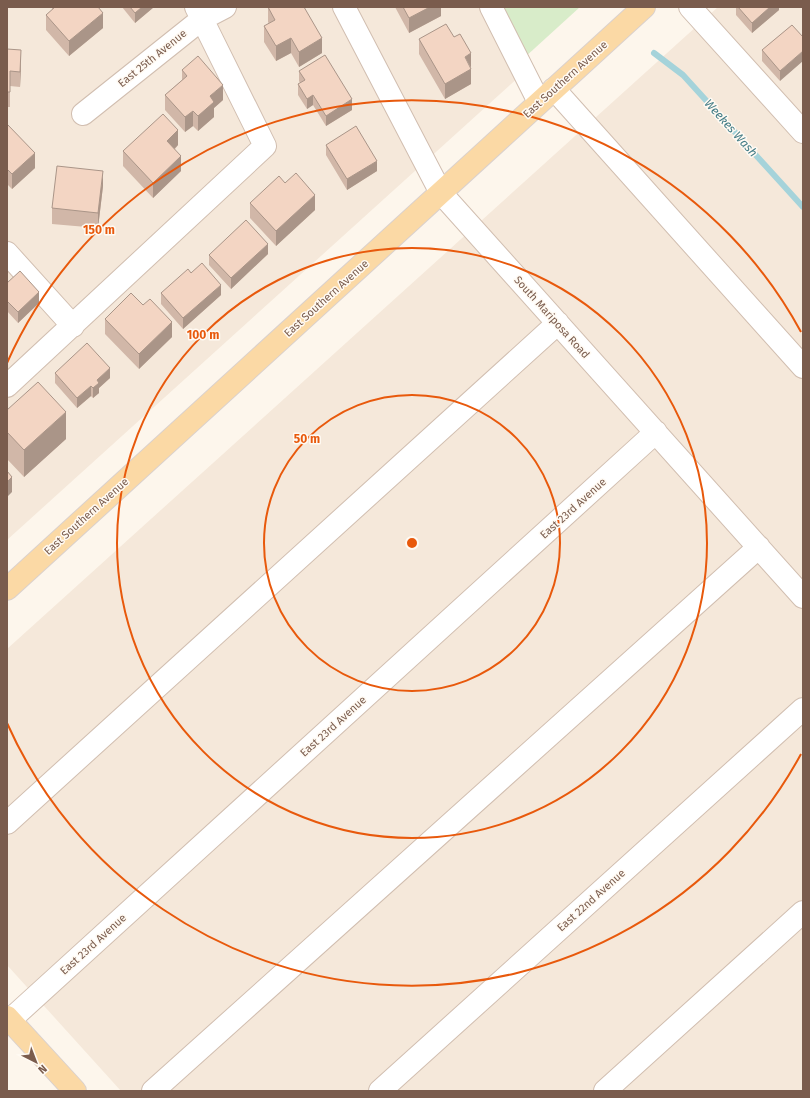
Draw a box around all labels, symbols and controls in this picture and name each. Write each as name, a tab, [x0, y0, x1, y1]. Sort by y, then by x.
street label: East 25th Avenue	[115, 27, 189, 90]
street label: East Southern Avenue	[520, 38, 610, 121]
water label: Weekes Wash	[702, 96, 760, 160]
text: 150 m	[83, 223, 115, 237]
street label: East Southern Avenue	[281, 257, 371, 340]
street label: South Mariposa Road	[511, 273, 592, 361]
text: 100 m	[187, 328, 219, 342]
text: 50 m	[294, 432, 320, 446]
street label: East Southern Avenue	[41, 475, 131, 558]
street label: East 23rd Avenue	[538, 475, 609, 541]
centre of rings	[405, 536, 419, 550]
street label: East 23rd Avenue	[298, 693, 369, 759]
street label: East 22nd Avenue	[555, 866, 628, 934]
street label: East 23rd Avenue	[58, 911, 129, 977]
north arrow	[16, 1042, 56, 1082]
text: N	[35, 1062, 49, 1076]

